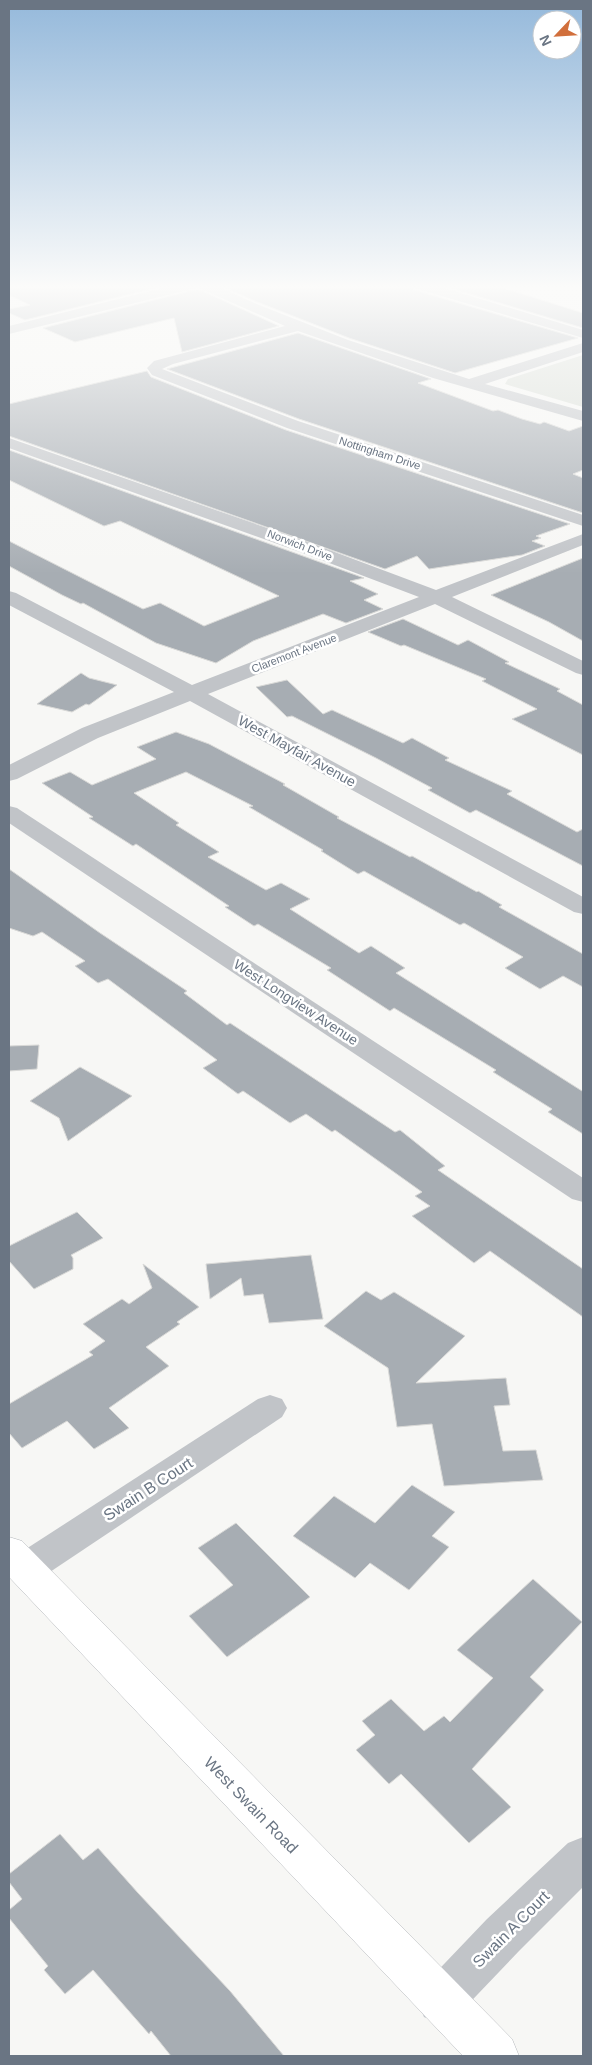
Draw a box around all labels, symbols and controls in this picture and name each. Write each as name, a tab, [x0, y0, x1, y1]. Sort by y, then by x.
north arrow	[532, 10, 582, 60]
text: N	[536, 33, 555, 48]
street label: Nottingham Drive	[338, 434, 422, 472]
street label: Norwich Drive	[266, 527, 334, 563]
street label: Claremont Avenue	[250, 631, 338, 675]
street label: West Mayfair Avenue	[235, 712, 359, 790]
street label: West Longview Avenue	[231, 956, 361, 1048]
street label: Swain B Court	[100, 1454, 196, 1524]
street label: West Swain Road	[201, 1753, 301, 1857]
street label: Swain A Court	[469, 1887, 553, 1971]

